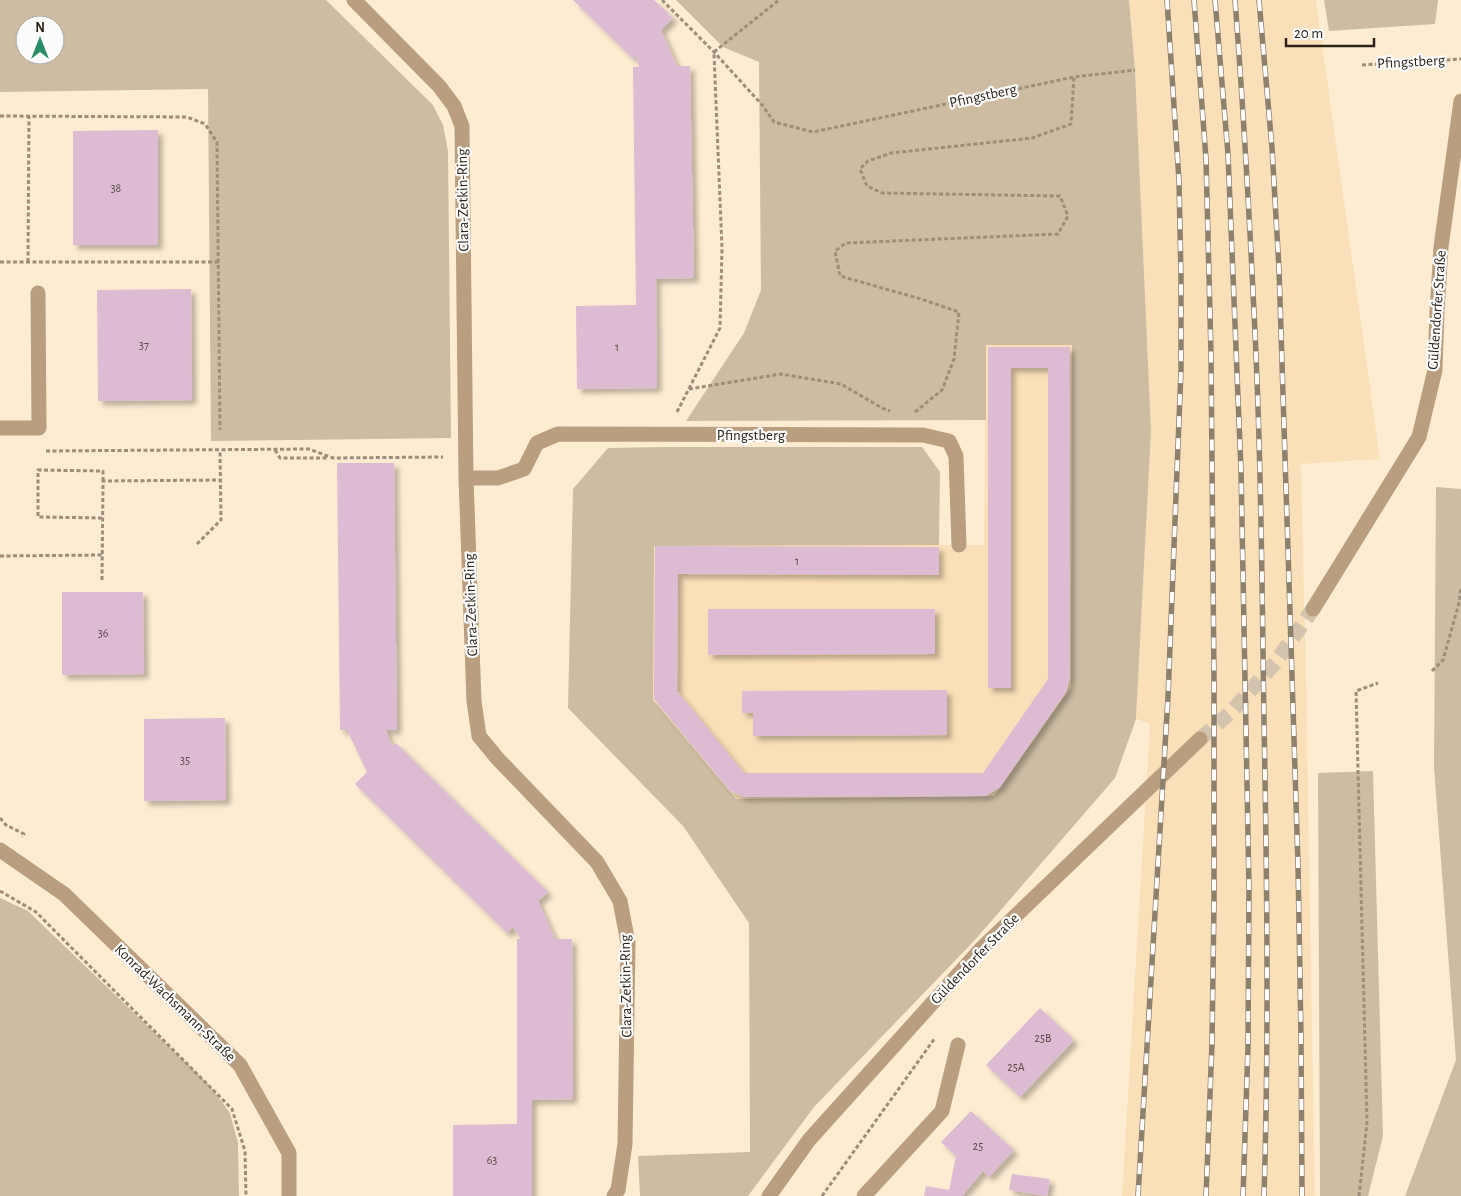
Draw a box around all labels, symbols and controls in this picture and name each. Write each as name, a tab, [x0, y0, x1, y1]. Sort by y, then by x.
north arrow	[15, 15, 65, 65]
scale bar	[1286, 15, 1374, 47]
text: N	[35, 21, 45, 35]
text: 20 m	[1294, 26, 1323, 41]
street label: Pfingstberg	[1377, 53, 1446, 71]
street label: Pfingstberg	[948, 81, 1019, 110]
street label: Clara-Zetkin-Ring	[455, 148, 471, 252]
house number: 38	[111, 182, 122, 194]
street label: Güldendorfer Straße	[1425, 250, 1449, 370]
house number: 37	[139, 339, 149, 351]
house number: 1	[615, 341, 619, 353]
street label: Pfingstberg	[717, 428, 786, 443]
street label: Clara-Zetkin-Ring	[462, 553, 480, 657]
house number: 1	[795, 555, 799, 567]
house number: 36	[98, 627, 109, 639]
house number: 35	[180, 754, 190, 766]
street label: Güldendorfer Straße	[928, 911, 1022, 1007]
street label: Clara-Zetkin-Ring	[618, 934, 634, 1038]
street label: Konrad-Wachsmann-Straße	[112, 942, 238, 1065]
house number: 25B	[1035, 1032, 1051, 1044]
house number: 25A	[1007, 1061, 1025, 1073]
house number: 25	[973, 1140, 983, 1152]
house number: 63	[487, 1154, 497, 1166]

